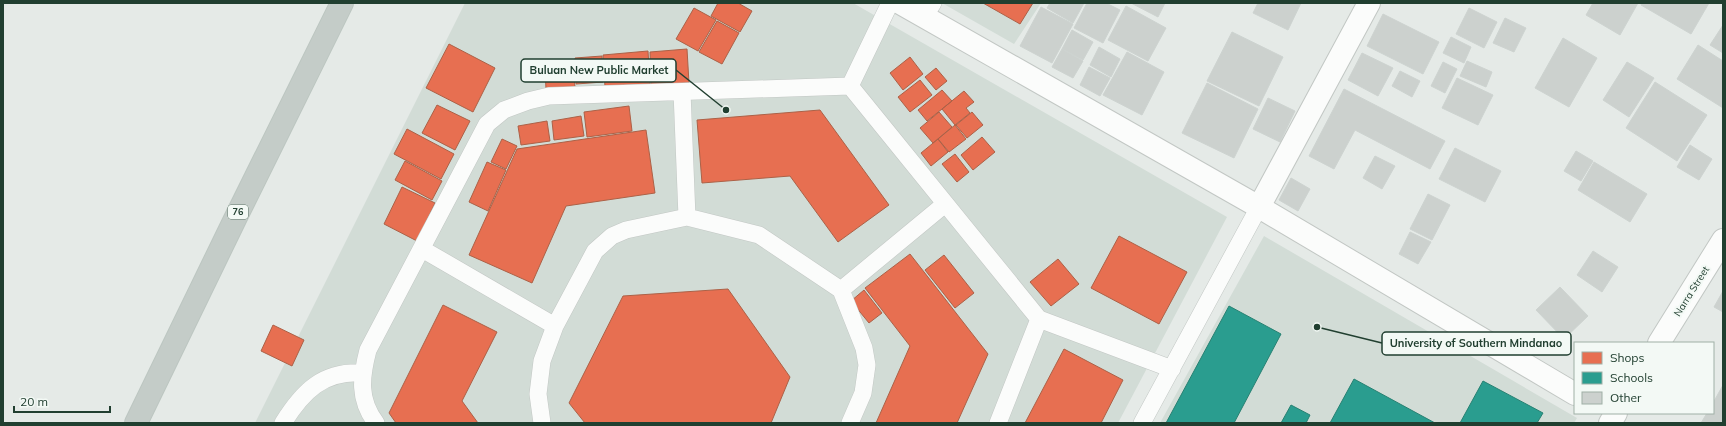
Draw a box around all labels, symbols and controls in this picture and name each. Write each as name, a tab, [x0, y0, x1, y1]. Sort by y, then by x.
callout: Buluan New Public Market	[521, 59, 676, 82]
text: Buluan New Public Market	[530, 63, 668, 77]
road number: 76	[228, 205, 248, 219]
street label: Narra Street	[1671, 263, 1712, 319]
callout: University of Southern Mindanao	[1382, 332, 1571, 355]
text: University of Southern Mindanao	[1390, 336, 1563, 350]
legend	[1574, 342, 1714, 414]
text: Shops	[1610, 350, 1645, 365]
text: Schools	[1610, 370, 1653, 385]
scale bar	[14, 388, 110, 414]
text: Other	[1610, 390, 1642, 405]
text: 20 m	[20, 394, 48, 409]

